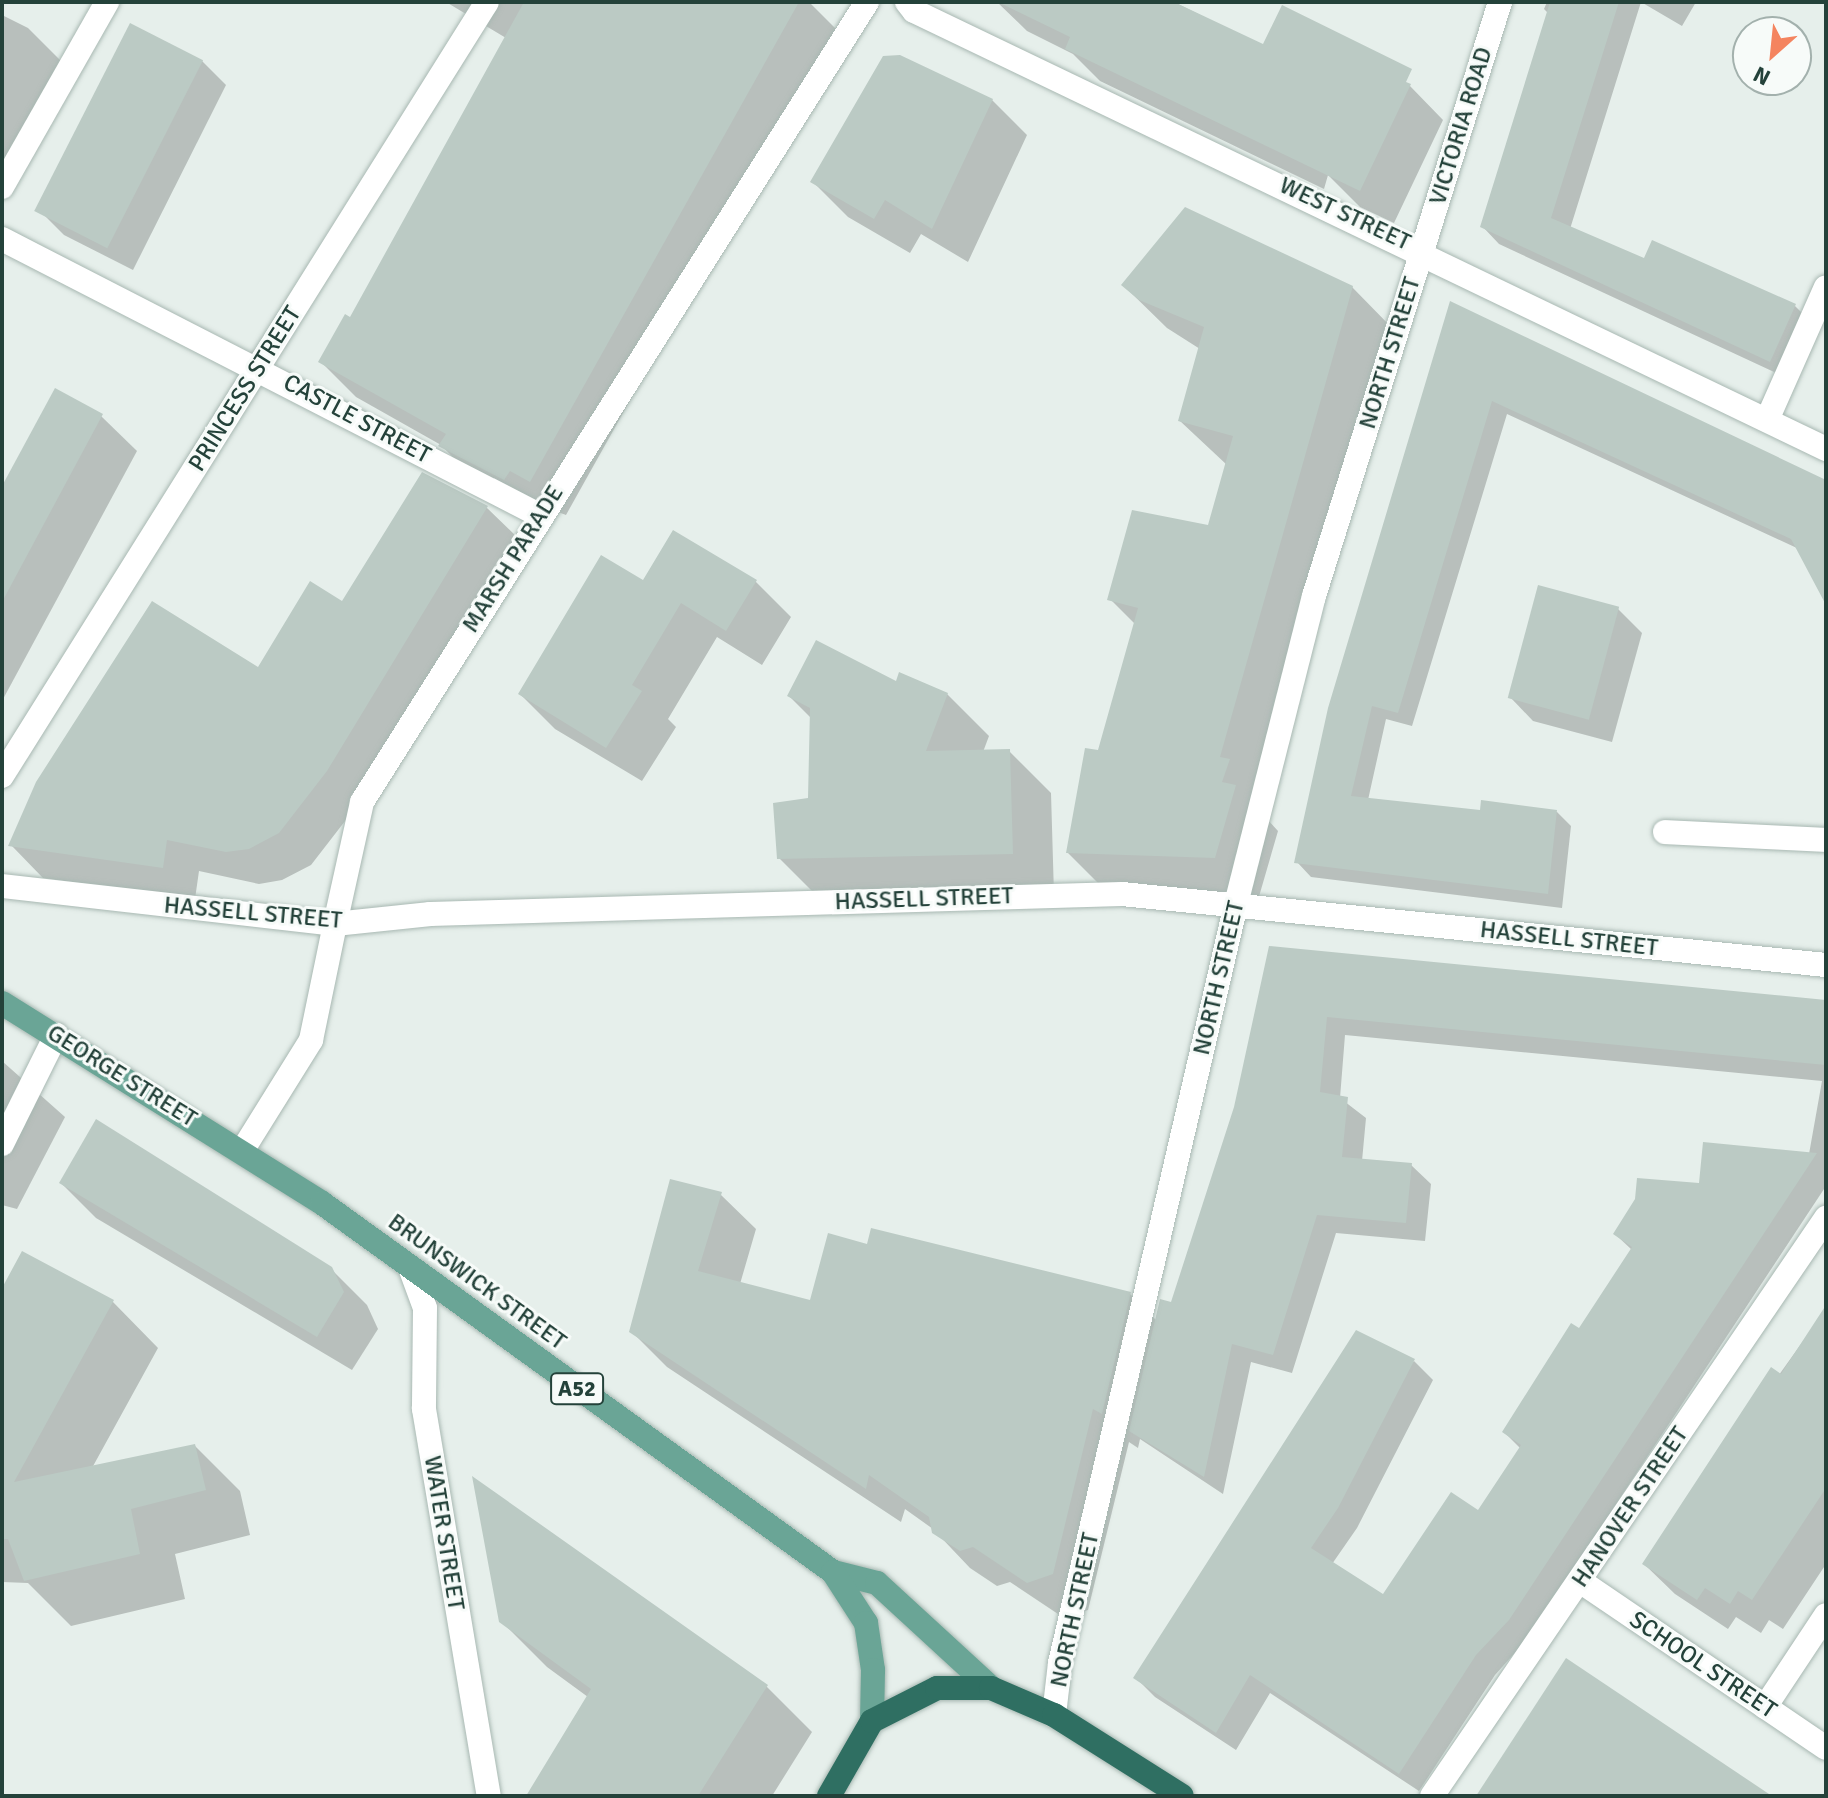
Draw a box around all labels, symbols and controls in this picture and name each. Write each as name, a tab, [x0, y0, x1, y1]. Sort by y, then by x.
north arrow	[1732, 16, 1812, 96]
street label: VICTORIA ROAD	[1423, 44, 1499, 208]
text: N	[1749, 61, 1775, 92]
street label: WEST STREET	[1275, 171, 1415, 257]
street label: NORTH STREET	[1353, 274, 1427, 432]
street label: PRINCESS STREET	[183, 301, 307, 477]
street label: CASTLE STREET	[278, 368, 436, 470]
street label: MARSH PARADE	[456, 480, 570, 638]
street label: HASSELL STREET	[834, 881, 1014, 917]
street label: HASSELL STREET	[163, 891, 343, 935]
street label: NORTH STREET	[1187, 898, 1251, 1058]
street label: HASSELL STREET	[1479, 915, 1659, 963]
street label: GEORGE STREET	[42, 1019, 202, 1133]
street label: BRUNSWICK STREET	[382, 1208, 572, 1356]
road number: A52	[549, 1371, 605, 1407]
street label: HANOVER STREET	[1566, 1421, 1694, 1593]
street label: WATER STREET	[418, 1454, 470, 1612]
street label: NORTH STREET	[1045, 1530, 1105, 1690]
street label: SCHOOL STREET	[1624, 1605, 1782, 1725]

